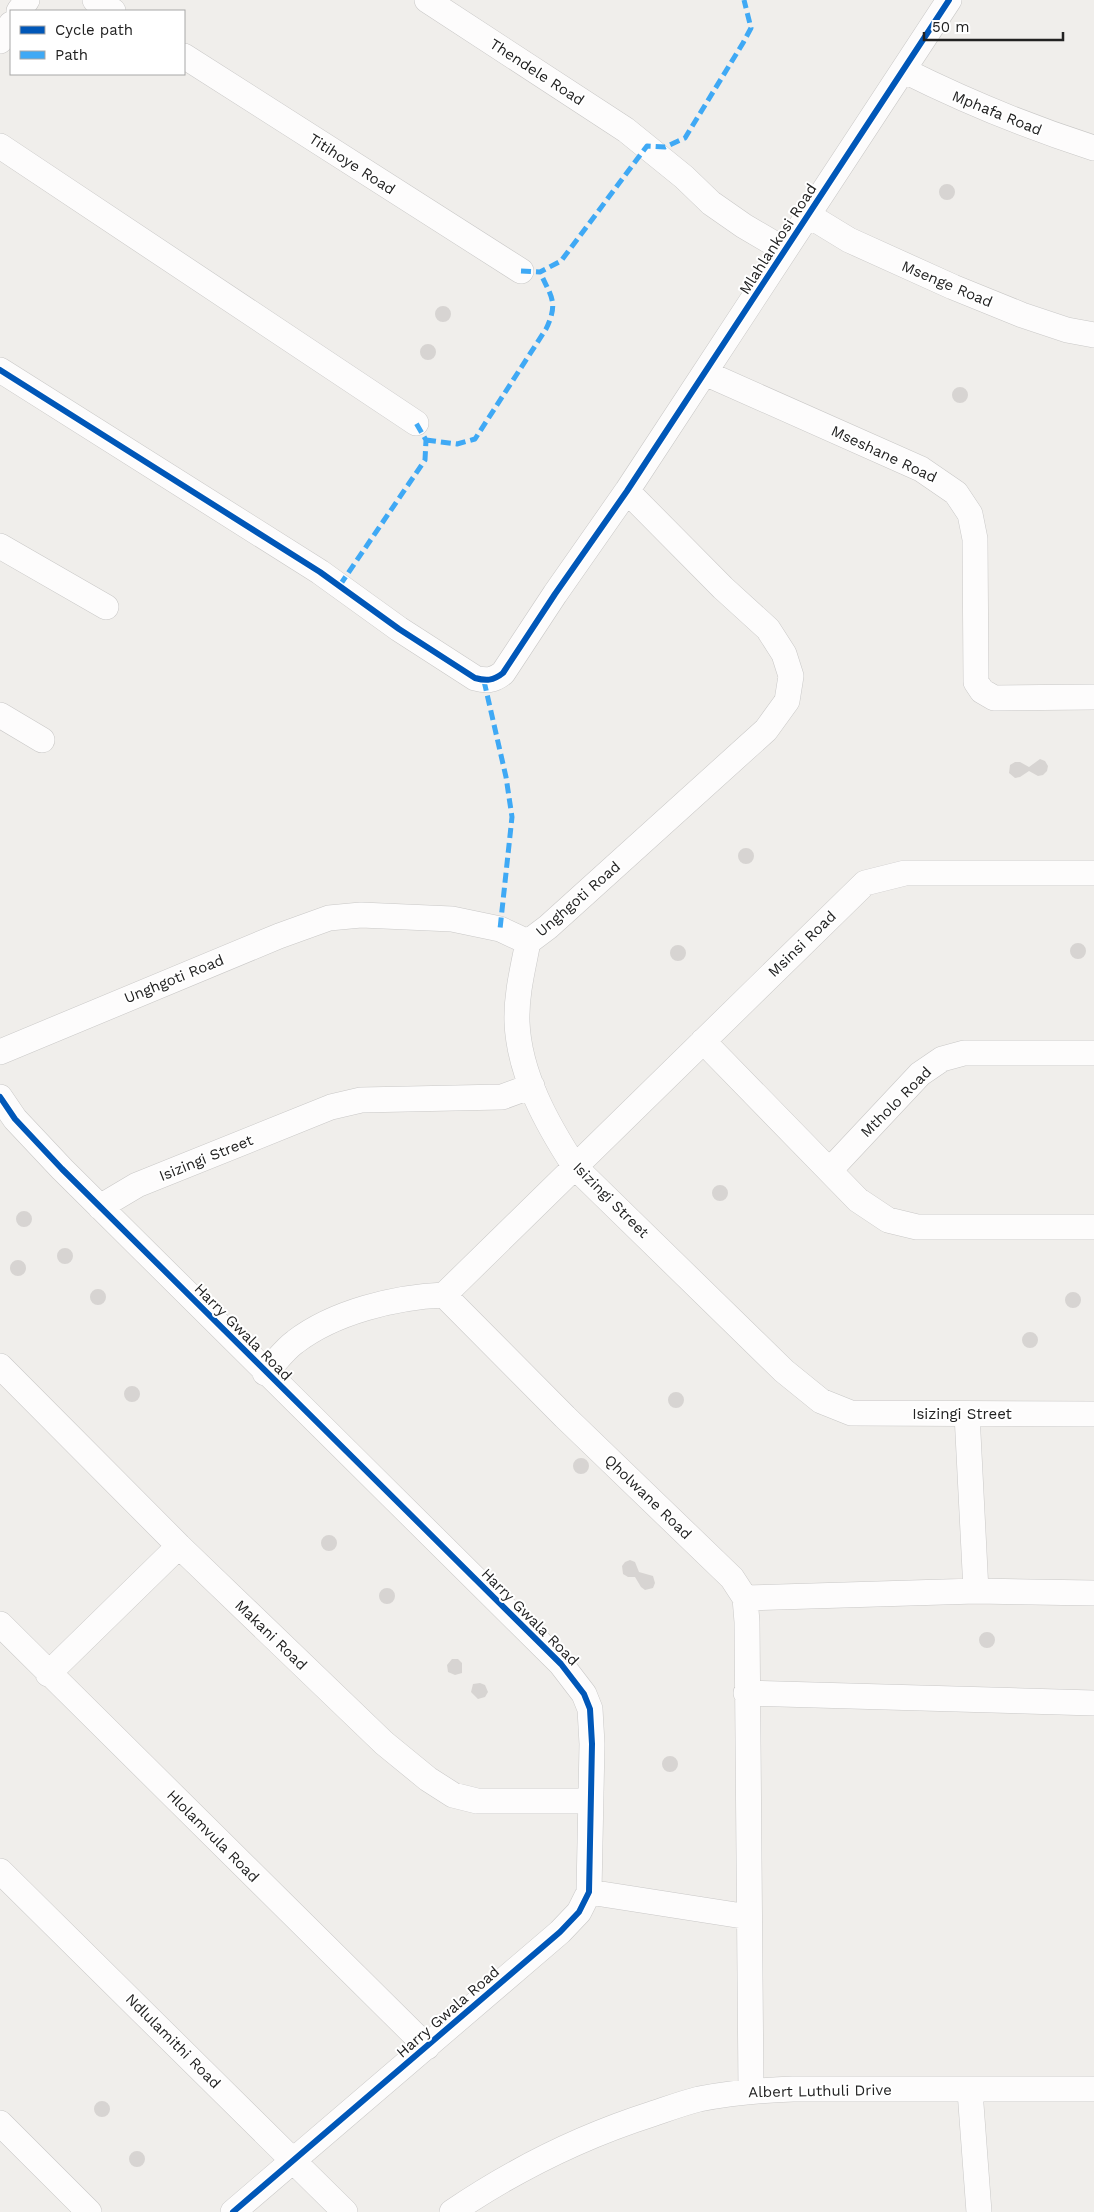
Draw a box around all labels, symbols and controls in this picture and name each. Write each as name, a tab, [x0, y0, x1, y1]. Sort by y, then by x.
legend	[10, 10, 185, 75]
scale bar	[924, 10, 1063, 42]
text: 50 m	[932, 18, 969, 36]
text: Cycle path	[55, 21, 133, 39]
street label: Thendele Road	[486, 35, 588, 109]
text: Path	[55, 46, 88, 64]
street label: Mphafa Road	[950, 87, 1044, 139]
street label: Titihoye Road	[305, 129, 399, 199]
street label: Mlahlankosi Road	[736, 180, 820, 298]
street label: Msenge Road	[899, 257, 995, 311]
street label: Mseshane Road	[828, 422, 940, 486]
street label: Unghgoti Road	[532, 857, 624, 941]
street label: Msinsi Road	[764, 907, 840, 981]
street label: Unghgoti Road	[122, 951, 226, 1007]
street label: Mtholo Road	[857, 1063, 935, 1141]
street label: Isizingi Street	[156, 1131, 256, 1185]
street label: Isizingi Street	[569, 1158, 653, 1242]
street label: Harry Gwala Road	[191, 1280, 295, 1384]
street label: Isizingi Street	[912, 1405, 1013, 1423]
street label: Qholwane Road	[601, 1451, 695, 1543]
street label: Harry Gwala Road	[478, 1565, 582, 1669]
street label: Makani Road	[231, 1596, 311, 1674]
street label: Hlolamvula Road	[163, 1786, 263, 1886]
street label: Harry Gwala Road	[393, 1962, 503, 2062]
street label: Ndlulamithi Road	[122, 1990, 224, 2092]
street label: Albert Luthuli Drive	[748, 2081, 892, 2101]

